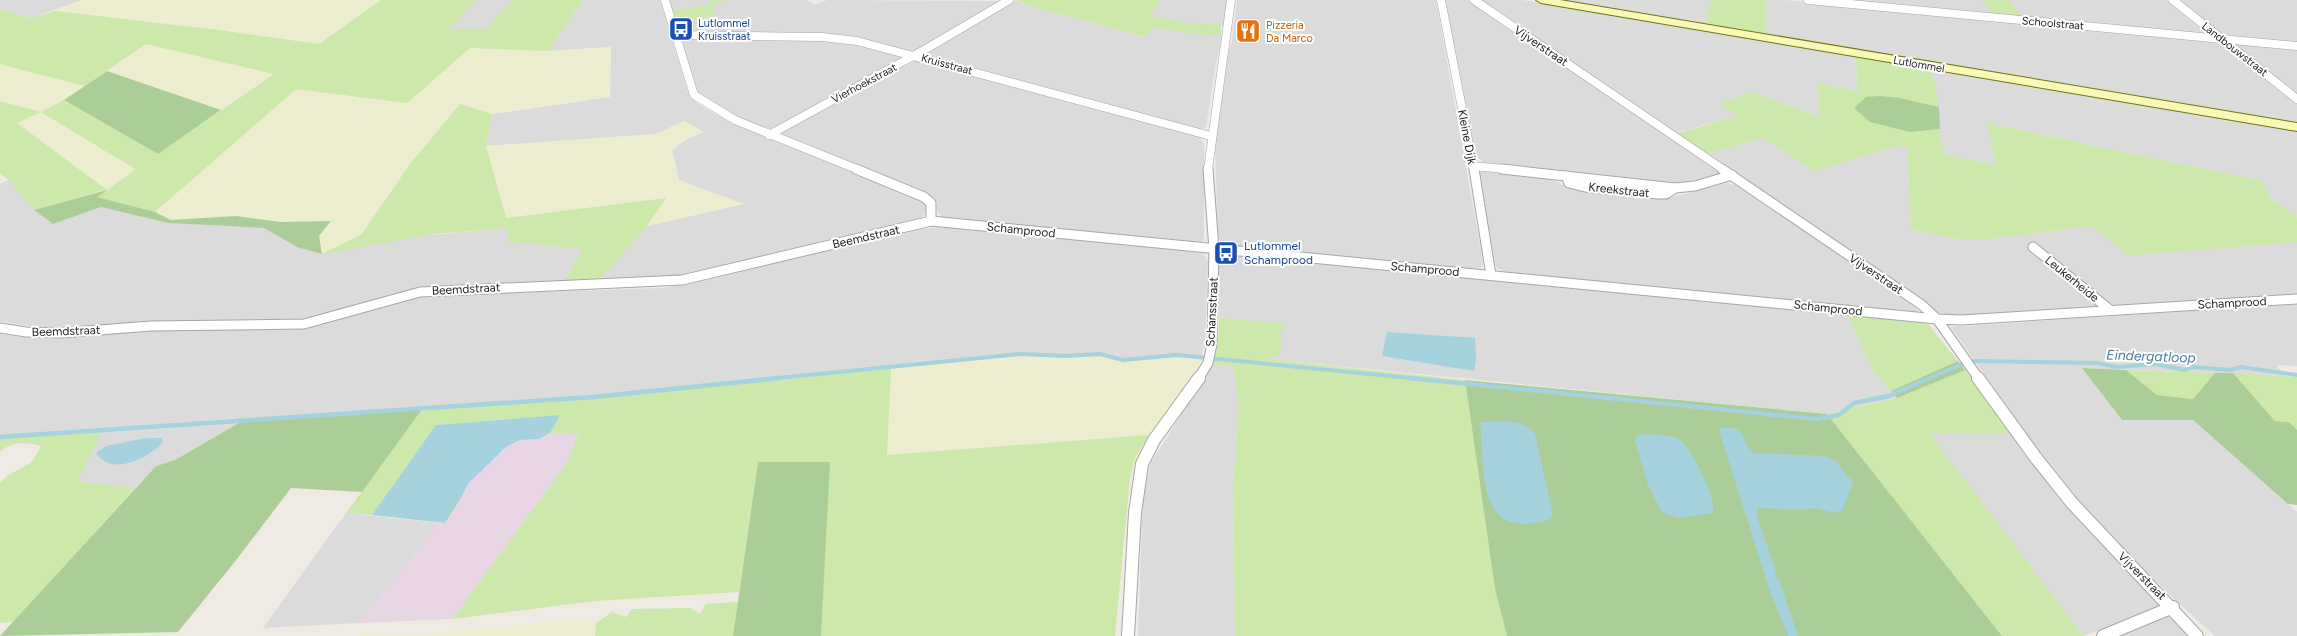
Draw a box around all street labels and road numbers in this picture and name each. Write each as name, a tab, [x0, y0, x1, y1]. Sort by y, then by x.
street label: Schoolstraat	[2021, 14, 2085, 33]
street label: Landbouwstraat	[2199, 20, 2270, 79]
street label: Vijverstraat	[1511, 23, 1571, 69]
street label: Kruisstraat	[920, 51, 974, 78]
street label: Lutlommel	[1892, 54, 1946, 75]
street label: Vierhoekstraat	[829, 61, 899, 106]
street label: Kleine Dijk	[1455, 108, 1479, 166]
street label: Kreekstraat	[1588, 180, 1651, 200]
street label: Schamprood	[986, 219, 1056, 241]
street label: Beemdstraat	[831, 222, 901, 252]
street label: Vijverstraat	[1846, 251, 1906, 297]
street label: Leukerheide	[2042, 253, 2102, 305]
street label: Schamprood	[1390, 259, 1460, 279]
street label: Schansstraat	[1203, 276, 1221, 347]
street label: Beemdstraat	[431, 280, 501, 298]
street label: Schamprood	[2197, 294, 2267, 312]
street label: Schamprood	[1793, 297, 1863, 319]
street label: Beemdstraat	[31, 323, 101, 339]
street label: Vijverstraat	[2115, 549, 2169, 603]

